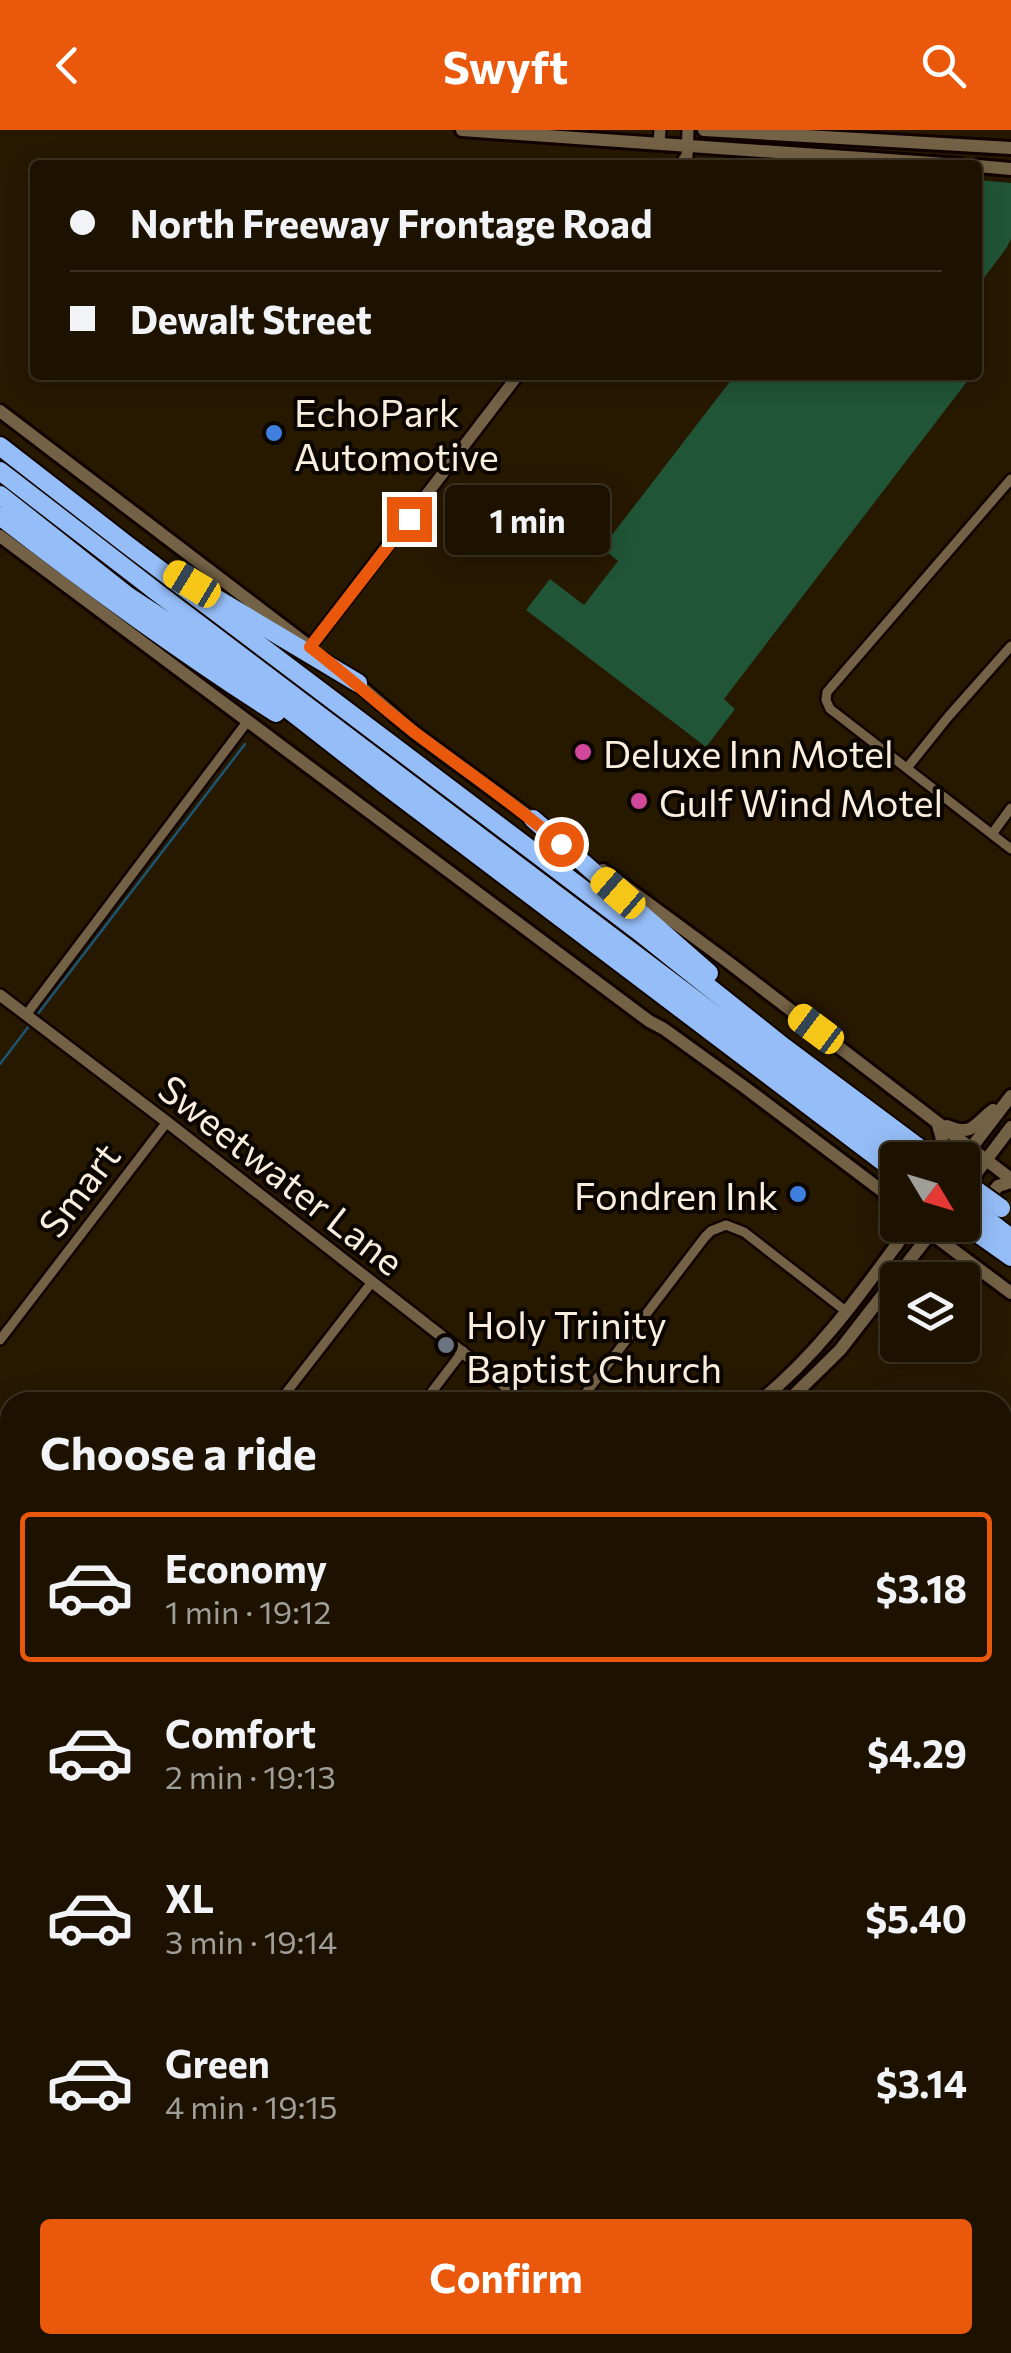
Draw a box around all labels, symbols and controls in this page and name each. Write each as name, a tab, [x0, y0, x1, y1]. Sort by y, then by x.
icon: back	[40, 38, 95, 93]
text: Swyft	[443, 38, 568, 93]
icon: search	[916, 38, 971, 93]
text: North Freeway Frontage Road	[130, 199, 652, 246]
text: Dewalt Street	[130, 295, 372, 342]
place label: EchoPark Automotive	[294, 388, 499, 479]
marker: EchoPark Automotive	[263, 422, 285, 444]
callout: 1 min	[444, 484, 609, 554]
route end	[387, 497, 432, 542]
text: 1 min	[490, 500, 565, 540]
car	[159, 556, 225, 612]
place label: Deluxe Inn Motel	[603, 729, 894, 776]
marker: Deluxe Inn Motel	[572, 741, 594, 763]
place label: Gulf Wind Motel	[659, 778, 943, 825]
marker: Gulf Wind Motel	[628, 790, 650, 812]
route start	[539, 822, 584, 867]
car	[586, 862, 650, 924]
car	[783, 999, 849, 1059]
street label: Sweetwater Lane	[150, 1064, 414, 1284]
street label: Smart	[27, 1132, 129, 1246]
north arrow	[880, 1142, 980, 1242]
map controls	[880, 1142, 980, 1362]
place label: Fondren Ink	[574, 1171, 778, 1218]
marker: Fondren Ink	[787, 1183, 809, 1205]
button: layers	[880, 1262, 980, 1362]
place label: Holy Trinity Baptist Church	[466, 1300, 722, 1391]
marker: Holy Trinity Baptist Church	[435, 1334, 457, 1356]
text: Choose a ride	[40, 1424, 317, 1479]
icon: car	[45, 1542, 135, 1632]
text: Economy	[165, 1544, 327, 1591]
text: $3.18	[876, 1564, 967, 1611]
text: 1 min · 19:12	[165, 1591, 331, 1631]
icon: car	[45, 1707, 135, 1797]
text: Comfort	[165, 1709, 316, 1756]
text: $4.29	[867, 1729, 967, 1776]
text: 2 min · 19:13	[165, 1756, 336, 1796]
icon: car	[45, 1872, 135, 1962]
text: XL	[165, 1874, 214, 1921]
text: $5.40	[865, 1894, 967, 1941]
text: 3 min · 19:14	[165, 1921, 337, 1961]
icon: car	[45, 2037, 135, 2127]
text: Green	[165, 2039, 270, 2086]
text: $3.14	[876, 2059, 967, 2106]
text: 4 min · 19:15	[165, 2086, 337, 2126]
button: Confirm	[40, 2219, 972, 2334]

